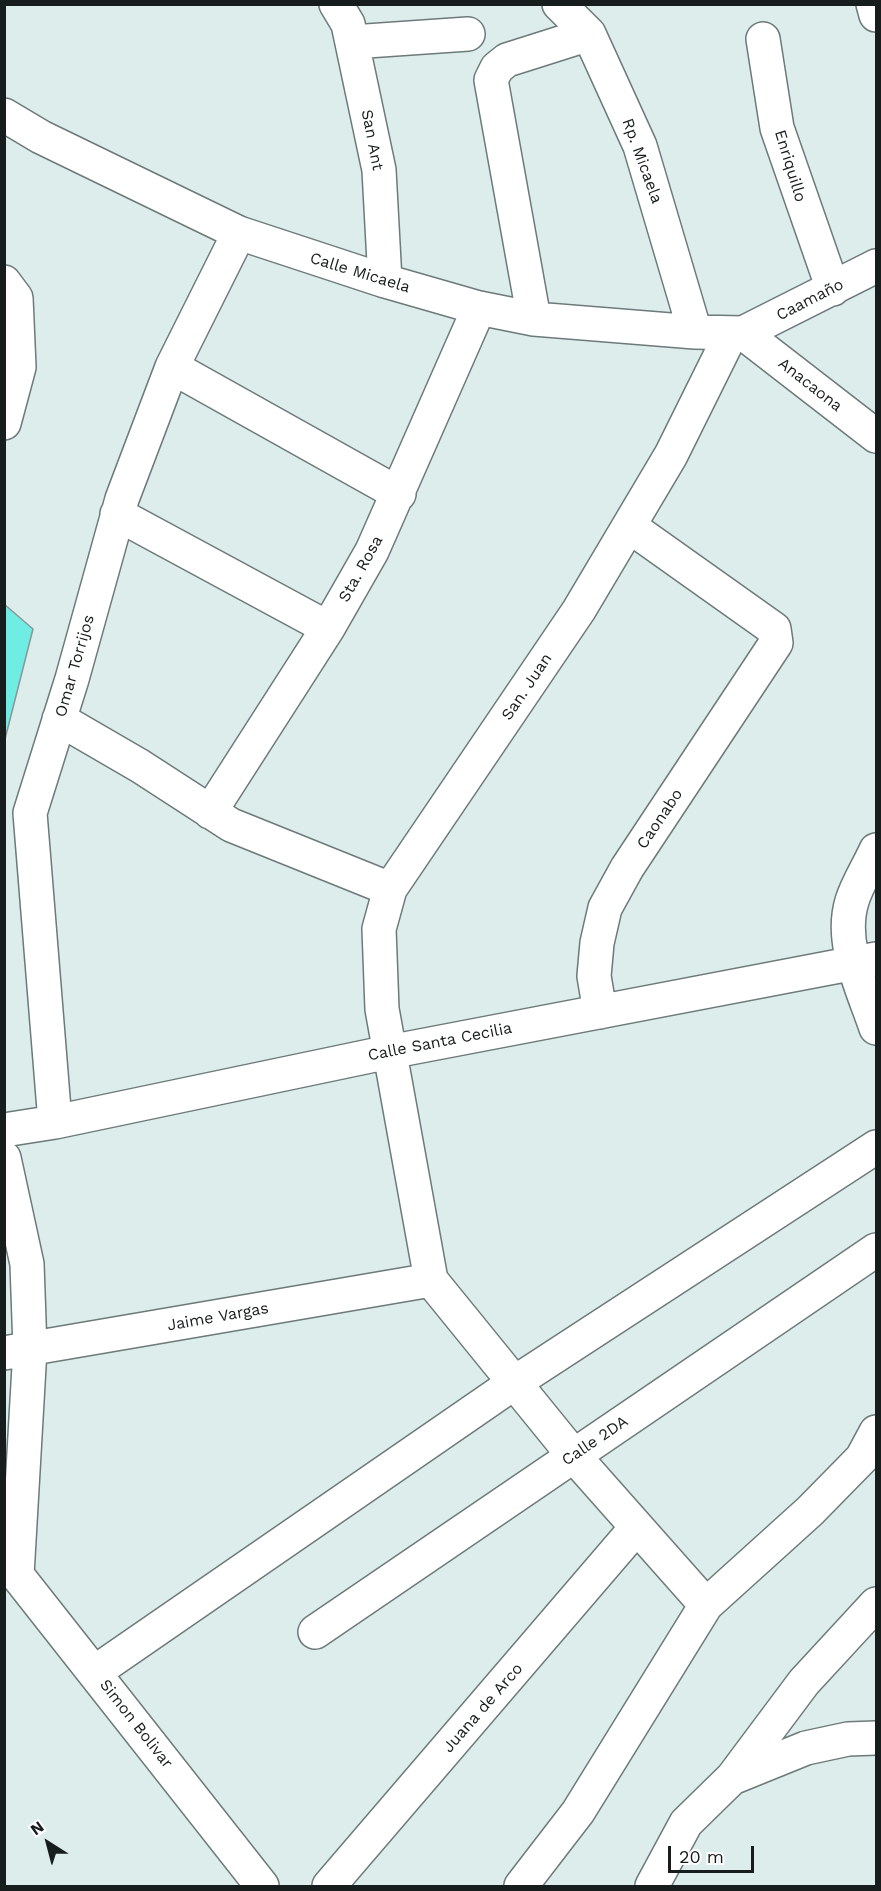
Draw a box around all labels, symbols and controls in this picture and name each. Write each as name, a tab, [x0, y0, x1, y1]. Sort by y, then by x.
street label: San Ant	[357, 108, 387, 172]
street label: Rp. Micaela	[618, 116, 666, 206]
street label: Enriquillo	[770, 128, 810, 204]
street label: Calle Micaela	[308, 249, 412, 297]
street label: Caamaño	[773, 275, 847, 325]
street label: Anacaona	[774, 354, 846, 416]
street label: Sta. Rosa	[335, 532, 387, 606]
street label: Omar Torrijos	[51, 613, 99, 719]
street label: San. Juan	[498, 650, 556, 724]
street label: Caonabo	[633, 785, 687, 853]
street label: Calle Santa Cecilia	[366, 1019, 514, 1065]
street label: Jaime Vargas	[166, 1299, 270, 1335]
street label: Calle 2DA	[558, 1412, 632, 1470]
street label: Juana de Arco	[439, 1659, 527, 1757]
street label: Simon Bolivar	[95, 1676, 177, 1772]
north arrow	[18, 1813, 78, 1873]
text: N	[27, 1817, 48, 1839]
scale bar	[671, 1834, 756, 1872]
text: 20 m	[679, 1846, 724, 1867]

